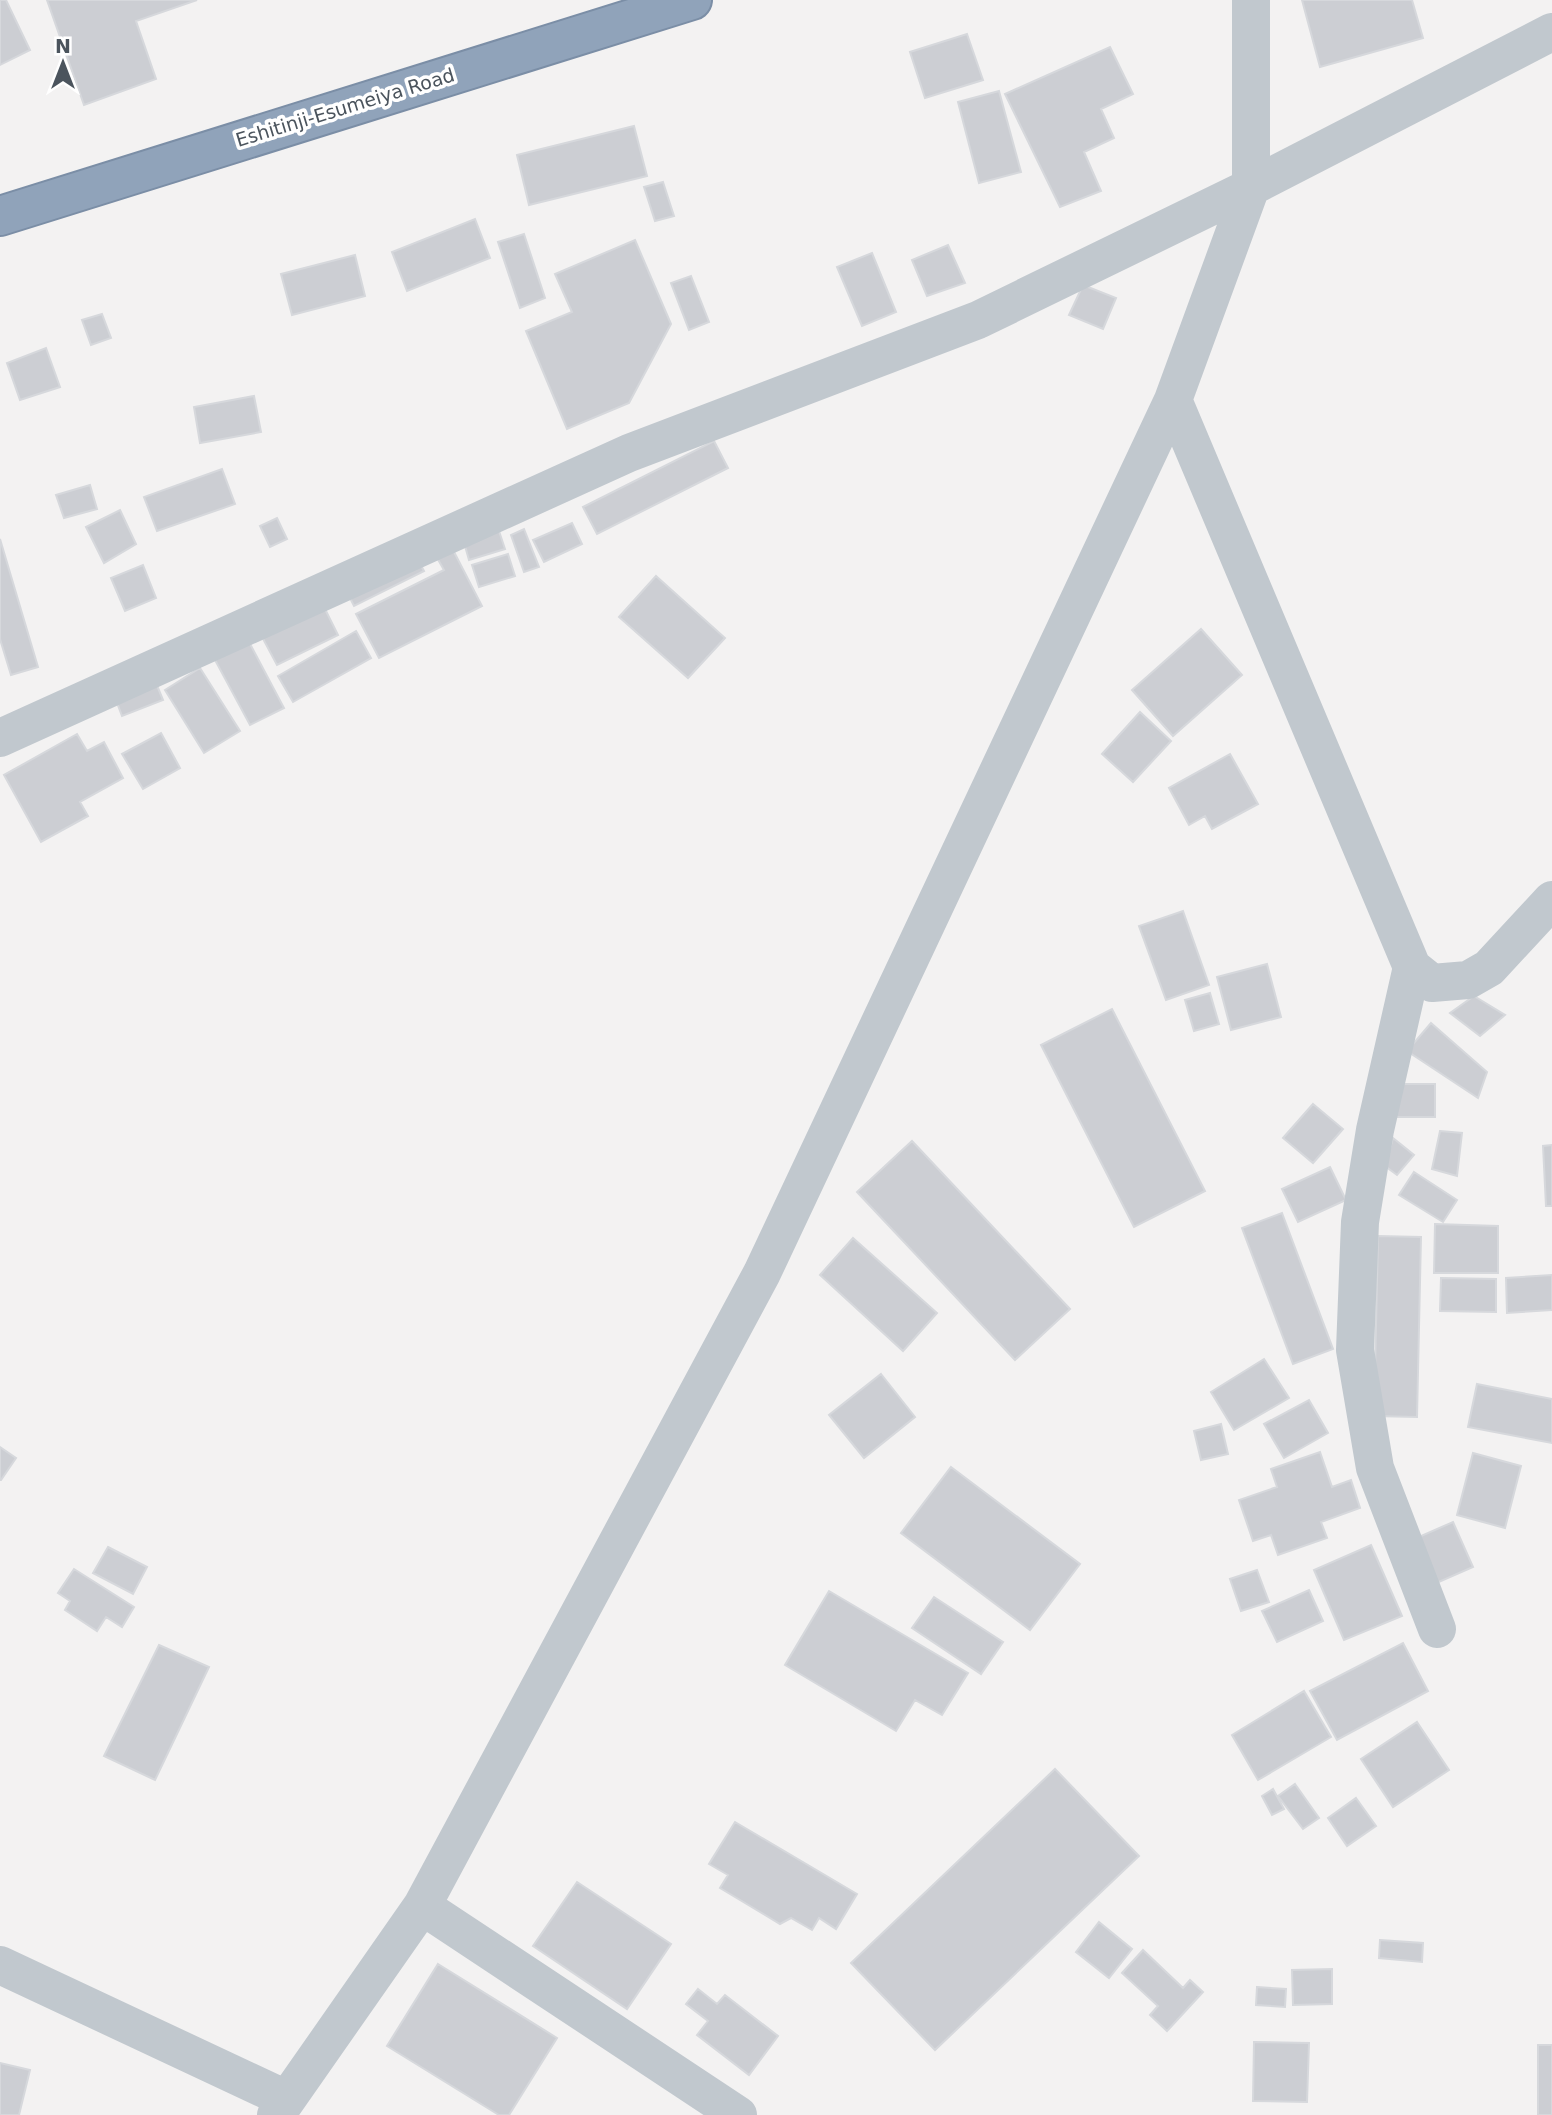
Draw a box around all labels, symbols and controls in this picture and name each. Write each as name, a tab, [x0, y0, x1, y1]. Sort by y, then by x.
north arrow	[28, 28, 98, 98]
text: N	[55, 35, 71, 57]
street label: Eshitinji-Esumeiya Road	[233, 63, 457, 151]

